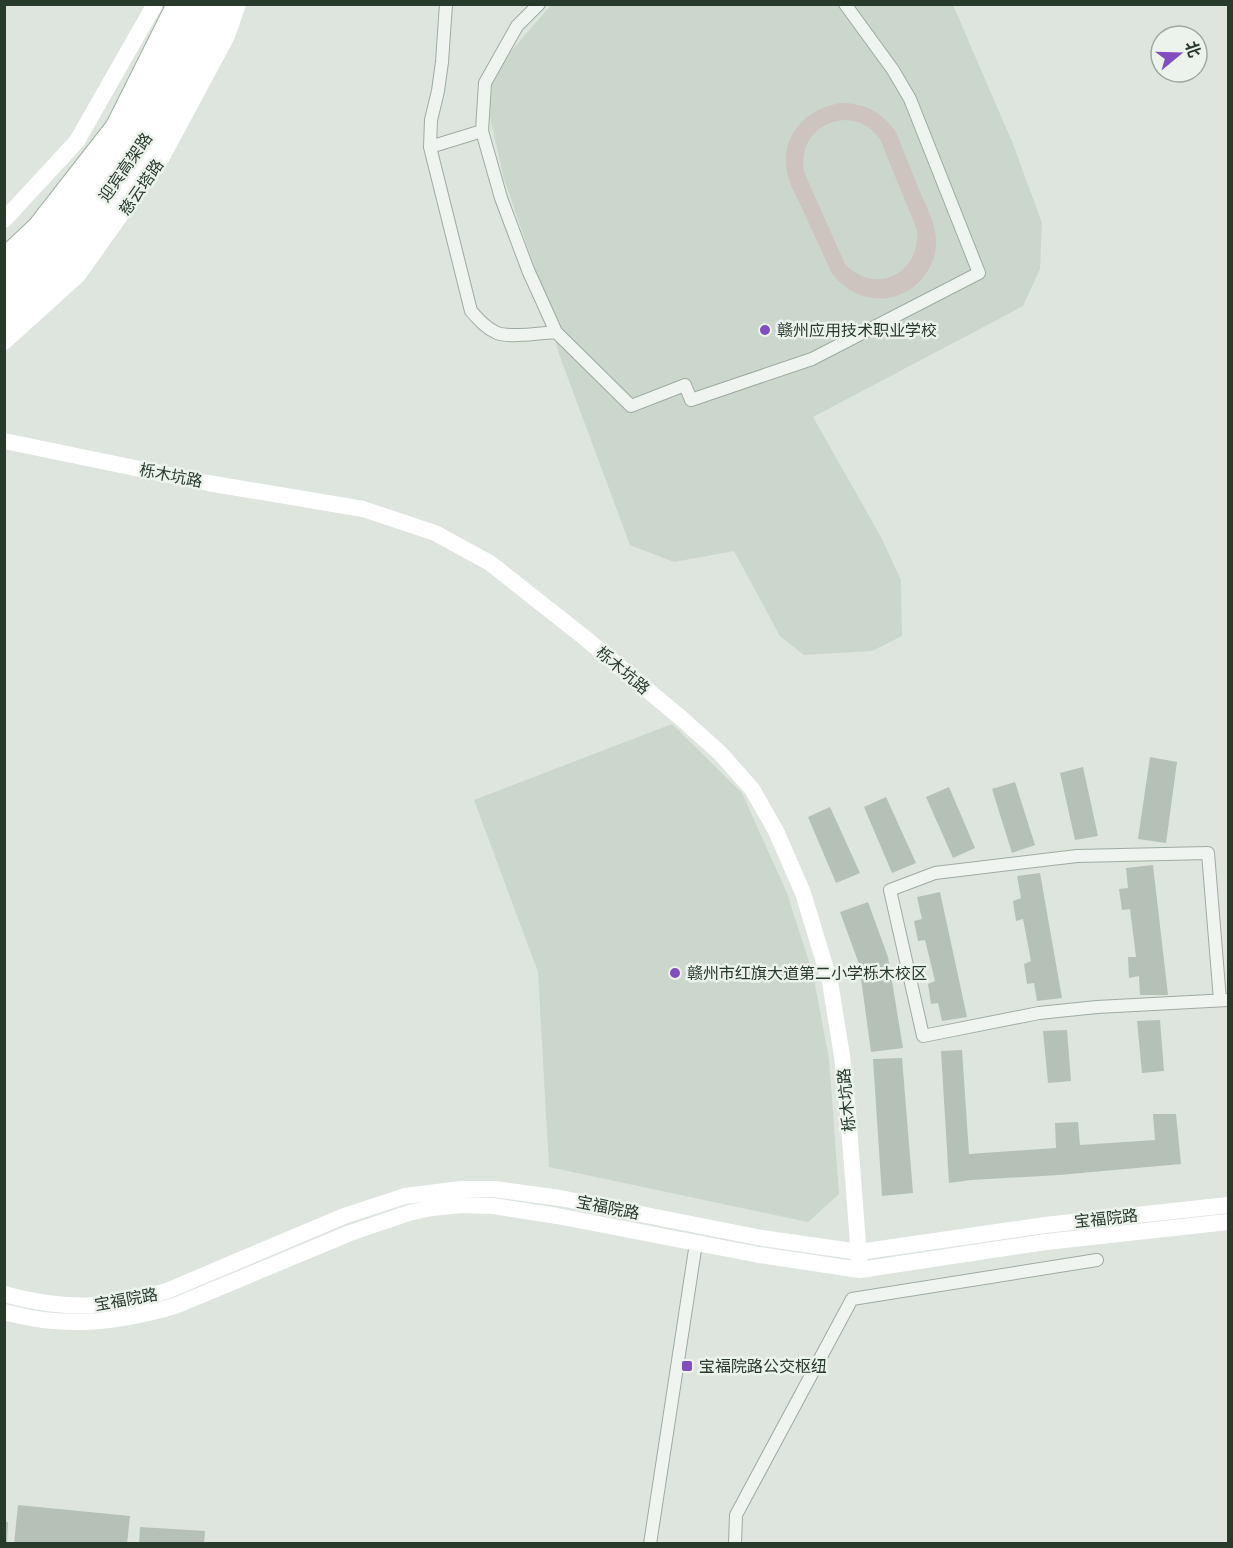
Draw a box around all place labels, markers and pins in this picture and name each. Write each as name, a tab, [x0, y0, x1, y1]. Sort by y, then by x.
place label: 赣州应用技术职业学校	[777, 320, 937, 340]
marker: 赣州应用技术职业学校	[758, 323, 772, 337]
place label: 赣州市红旗大道第二小学栎木校区	[687, 963, 927, 983]
marker: 赣州市红旗大道第二小学栎木校区	[668, 966, 682, 980]
place label: 宝福院路公交枢纽	[699, 1356, 827, 1376]
marker: 宝福院路公交枢纽	[680, 1359, 694, 1373]

